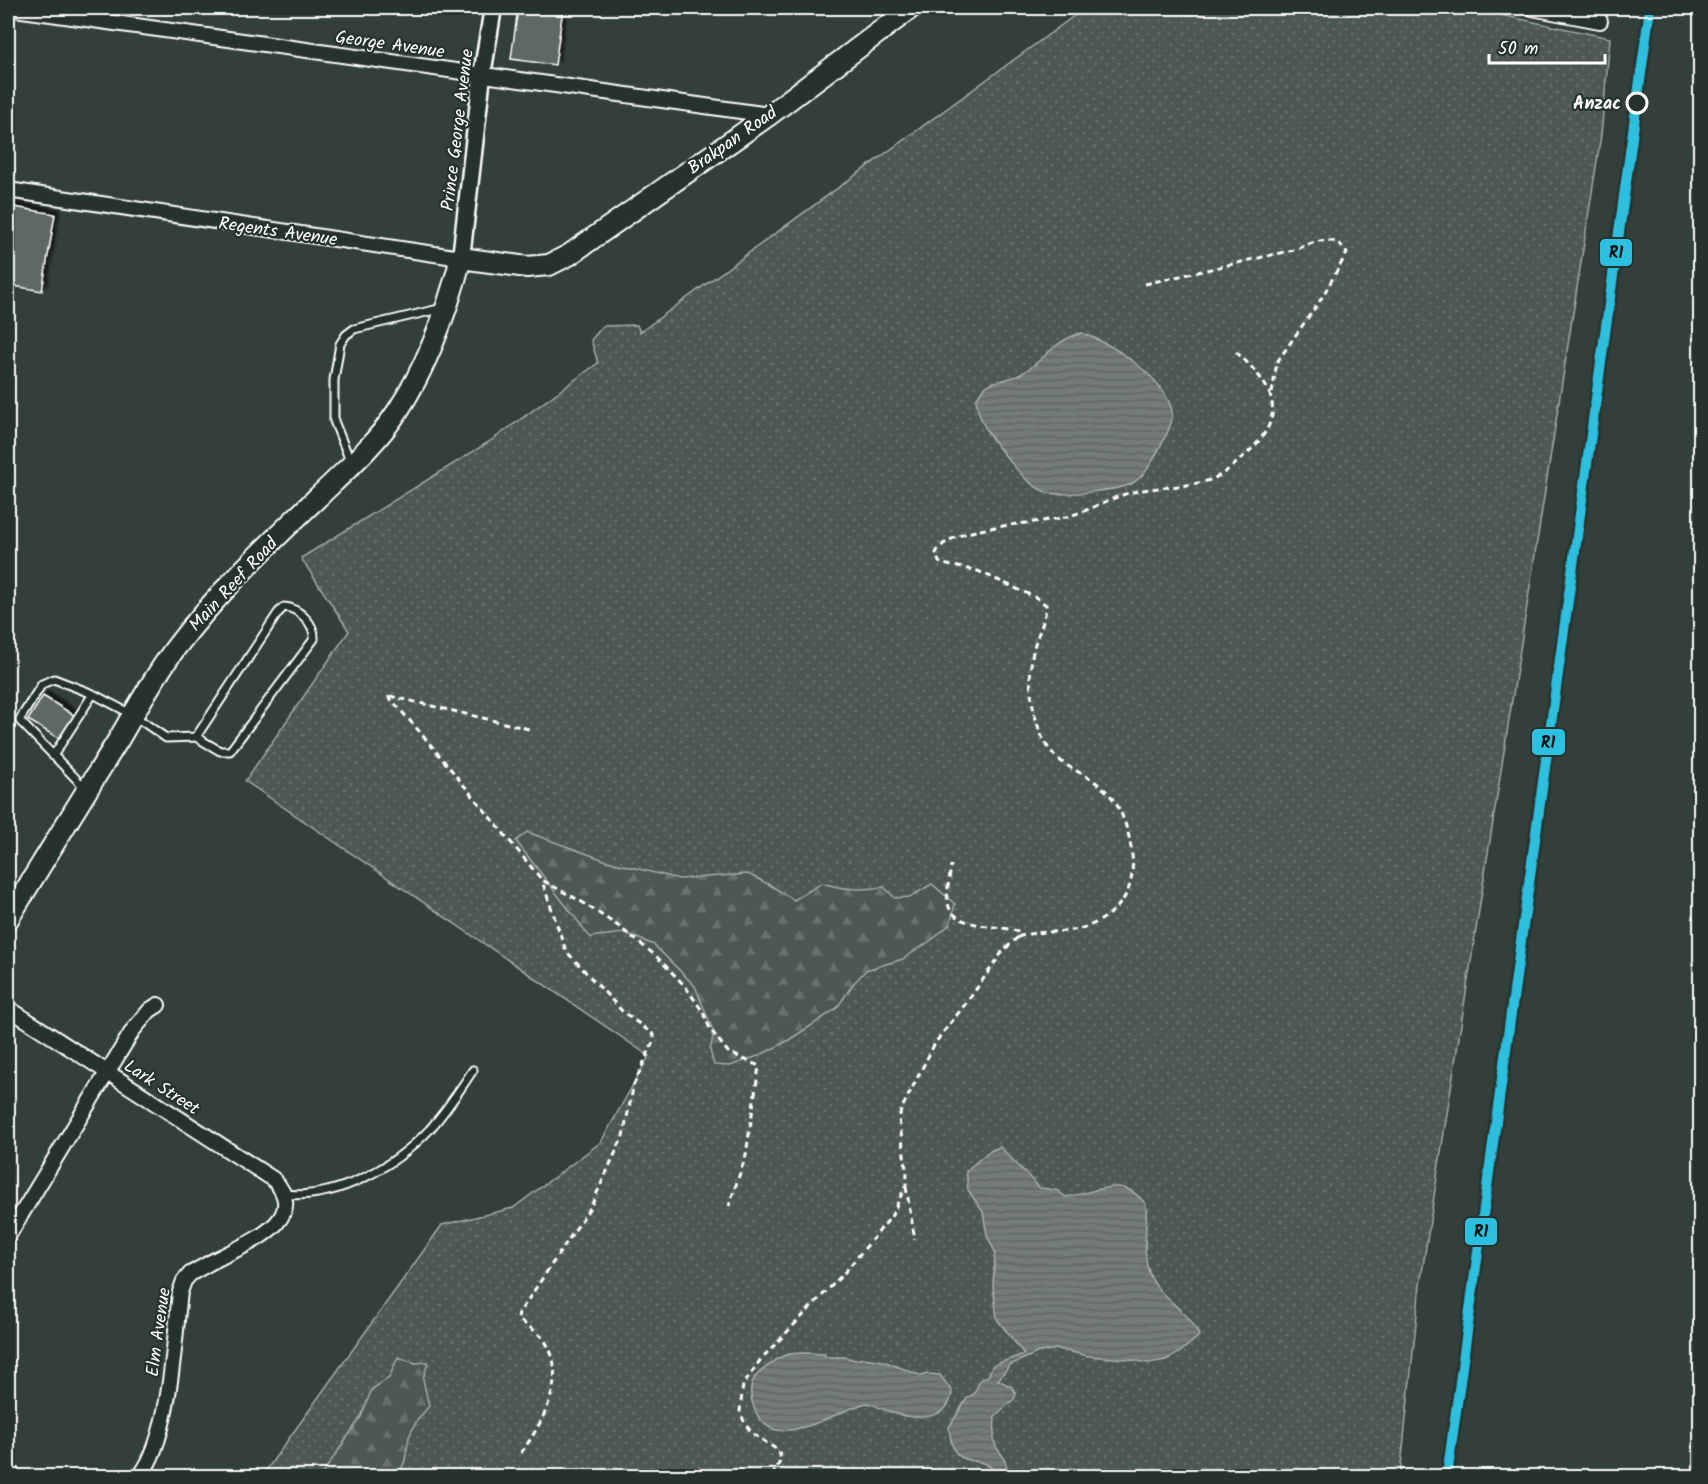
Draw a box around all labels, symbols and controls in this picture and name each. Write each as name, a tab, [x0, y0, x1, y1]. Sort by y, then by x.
street label: George Avenue	[333, 23, 446, 68]
scale bar	[1489, 27, 1604, 65]
text: 50 m	[1498, 35, 1538, 64]
street label: Prince George Avenue	[434, 48, 483, 213]
place label: Anzac	[1573, 90, 1621, 119]
marker: Anzac	[1626, 92, 1648, 114]
street label: Brakpan Road	[682, 99, 785, 183]
street label: Regents Avenue	[217, 210, 339, 255]
line badge: R1	[1599, 238, 1633, 267]
text: R1	[1609, 241, 1623, 266]
street label: Main Reef Road	[182, 530, 286, 639]
line badge: R1	[1531, 728, 1566, 756]
text: R1	[1541, 731, 1555, 756]
street label: Lark Street	[117, 1053, 206, 1124]
line badge: R1	[1464, 1217, 1498, 1246]
text: R1	[1474, 1220, 1488, 1245]
street label: Elm Avenue	[139, 1286, 180, 1379]

